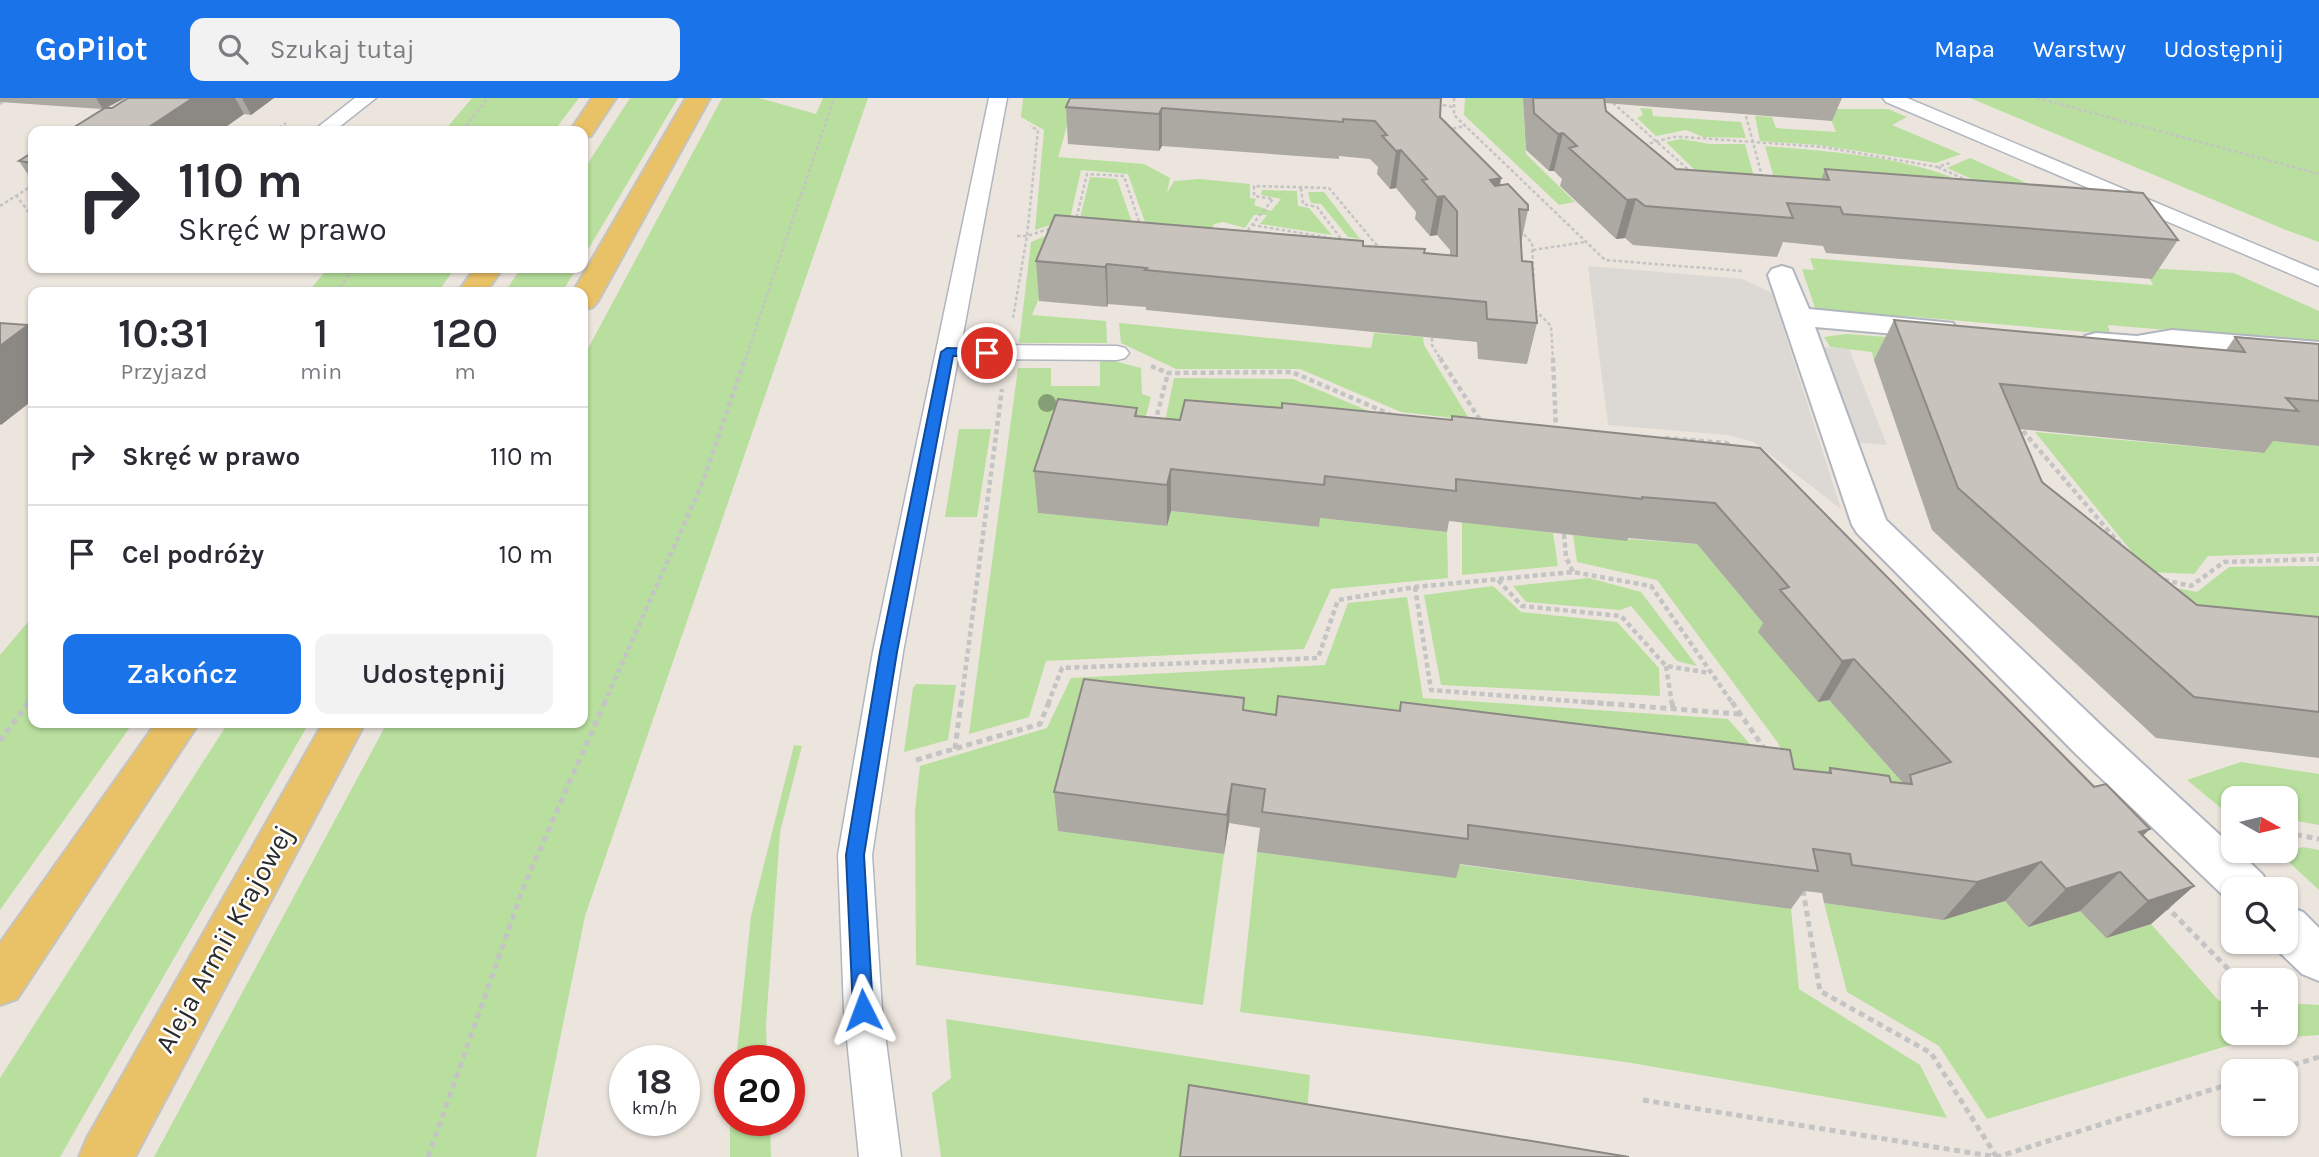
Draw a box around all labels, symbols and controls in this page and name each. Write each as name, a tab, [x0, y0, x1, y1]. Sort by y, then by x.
search box	[190, 18, 680, 81]
text: GoPilot	[35, 30, 148, 68]
icon: search	[214, 30, 252, 68]
text: Szukaj tutaj	[270, 34, 415, 65]
text: Mapa	[1934, 35, 1995, 63]
text: Warstwy	[2033, 35, 2126, 63]
text: Udostępnij	[2164, 35, 2284, 63]
text: 110 m	[178, 152, 303, 209]
icon: right	[63, 154, 154, 245]
text: Skręć w prawo	[178, 211, 387, 248]
text: 10:31	[118, 308, 210, 358]
text: 1	[314, 308, 328, 358]
text: 120	[432, 308, 498, 358]
pin	[957, 323, 1017, 383]
icon: arrive	[968, 334, 1006, 372]
text: Przyjazd	[120, 358, 208, 385]
text: min	[300, 358, 342, 385]
text: m	[454, 358, 476, 385]
icon: right	[63, 437, 101, 475]
text: Skręć w prawo	[122, 441, 300, 472]
text: 110 m	[490, 441, 553, 472]
icon: arrive	[63, 535, 101, 573]
text: Cel podróży	[122, 539, 264, 570]
text: 10 m	[498, 539, 553, 570]
button: Zakończ	[63, 634, 301, 714]
button: Udostępnij	[315, 634, 553, 714]
north arrow	[2221, 786, 2298, 863]
map controls	[2221, 786, 2298, 1136]
street label: Aleja Armii Krajowej	[148, 820, 300, 1058]
button: search	[2221, 877, 2298, 954]
button: +	[2221, 968, 2298, 1045]
position arrow	[826, 973, 900, 1047]
speed limit sign: 20	[714, 1045, 805, 1136]
button: −	[2221, 1059, 2298, 1136]
text: 18	[637, 1061, 672, 1102]
text: km/h	[632, 1097, 677, 1119]

